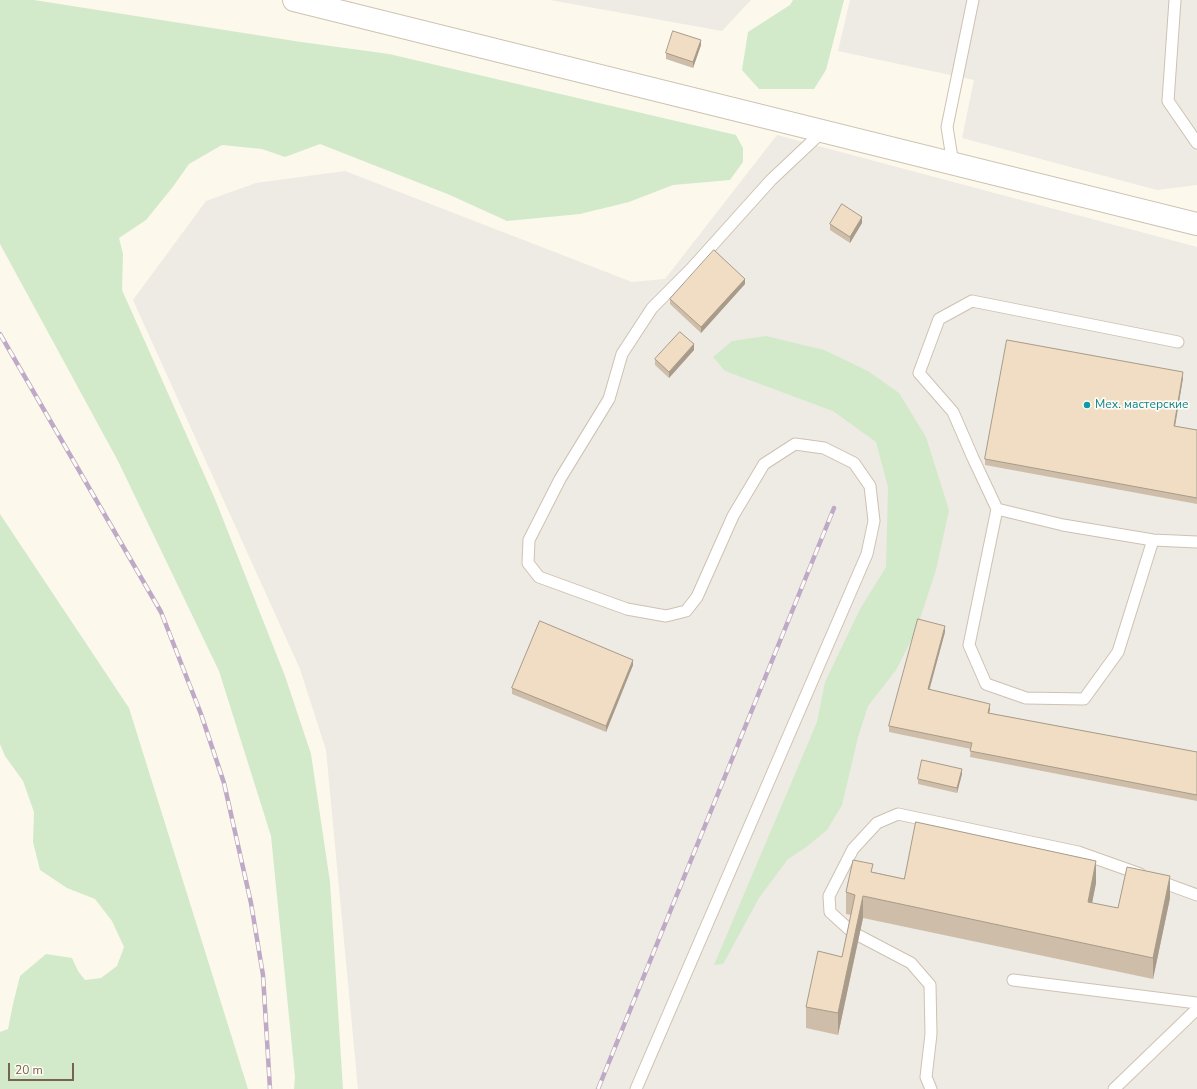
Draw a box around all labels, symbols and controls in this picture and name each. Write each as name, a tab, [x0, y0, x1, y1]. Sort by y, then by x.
place label: Мех. мастерские	[1095, 398, 1189, 412]
marker: Мех. мастерские	[1082, 400, 1092, 410]
scale bar	[10, 1055, 76, 1081]
text: 20 m	[15, 1062, 43, 1078]

